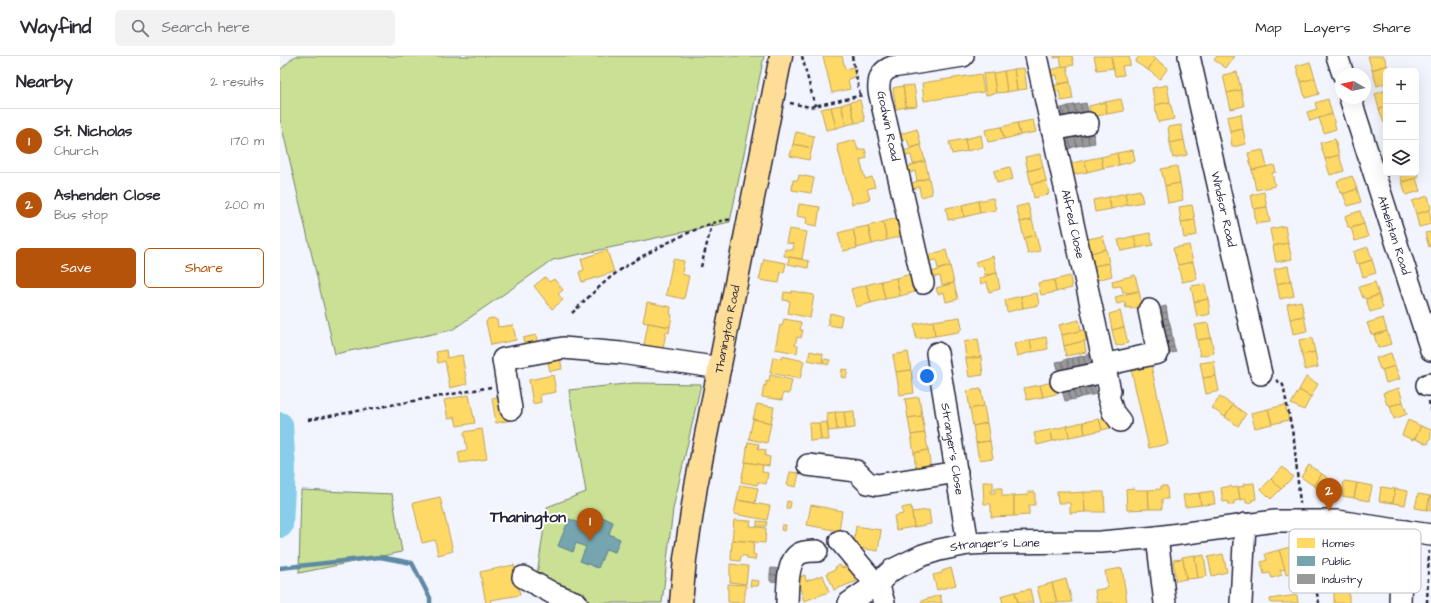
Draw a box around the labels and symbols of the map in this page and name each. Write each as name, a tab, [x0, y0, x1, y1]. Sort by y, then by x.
north arrow	[1335, 68, 1371, 104]
street label: Godwin Road	[872, 89, 904, 163]
street label: Windsor Road	[1207, 170, 1240, 249]
street label: Alfred Close	[1057, 188, 1089, 261]
street label: Athelstan Road	[1373, 193, 1415, 277]
street label: Thanington Road	[710, 283, 744, 375]
your location	[917, 366, 937, 386]
street label: Stranger's Close	[937, 401, 968, 497]
pin: 2	[1316, 478, 1342, 511]
district label: Thanington	[489, 506, 566, 530]
pin: 1	[577, 508, 603, 541]
legend	[1289, 529, 1421, 593]
street label: Stranger's Lane	[948, 534, 1041, 556]
text: Homes	[1322, 536, 1355, 551]
text: Public	[1322, 554, 1351, 569]
text: Industry	[1322, 572, 1362, 588]

